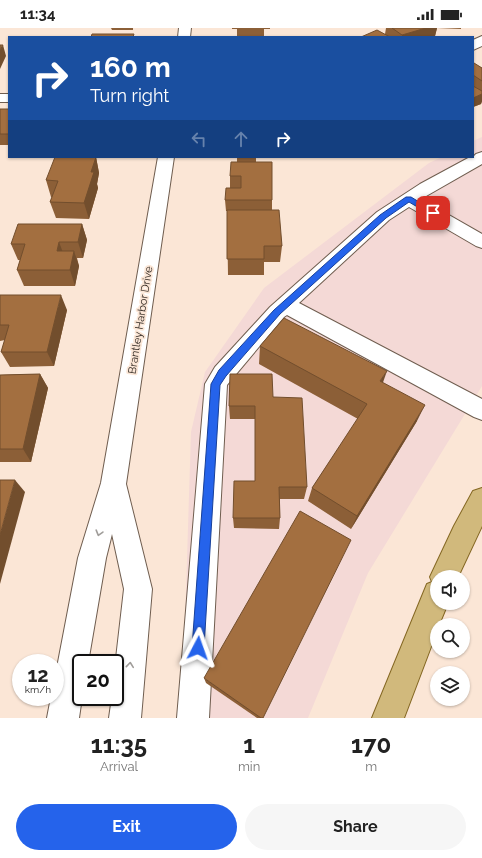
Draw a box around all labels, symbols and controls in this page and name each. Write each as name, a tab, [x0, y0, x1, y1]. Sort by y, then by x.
text: 11:34	[20, 5, 55, 23]
text: 160 m	[90, 51, 171, 84]
icon: right	[24, 52, 76, 104]
text: Turn right	[90, 85, 169, 106]
icon: left	[188, 128, 210, 150]
icon: ahead	[230, 128, 252, 150]
icon: right	[272, 128, 294, 150]
pin	[416, 196, 450, 230]
icon: arrive	[422, 202, 444, 224]
street label: Brantley Harbor Drive	[126, 265, 156, 375]
one-way arrow	[95, 530, 104, 537]
map controls	[430, 570, 470, 706]
button: sound	[430, 570, 470, 610]
button: search	[430, 618, 470, 658]
position arrow	[177, 627, 219, 669]
speed limit sign: 20	[72, 654, 124, 706]
one-way arrow	[125, 662, 134, 668]
text: 12	[27, 663, 49, 687]
button: layers	[430, 666, 470, 706]
text: km/h	[25, 684, 51, 695]
text: 11:35	[91, 730, 147, 759]
text: 1	[243, 730, 255, 759]
text: 170	[351, 730, 391, 759]
text: Arrival	[100, 759, 138, 774]
text: min	[238, 759, 260, 774]
text: m	[365, 759, 377, 774]
button: Exit	[16, 804, 237, 850]
button: Share	[245, 804, 466, 850]

